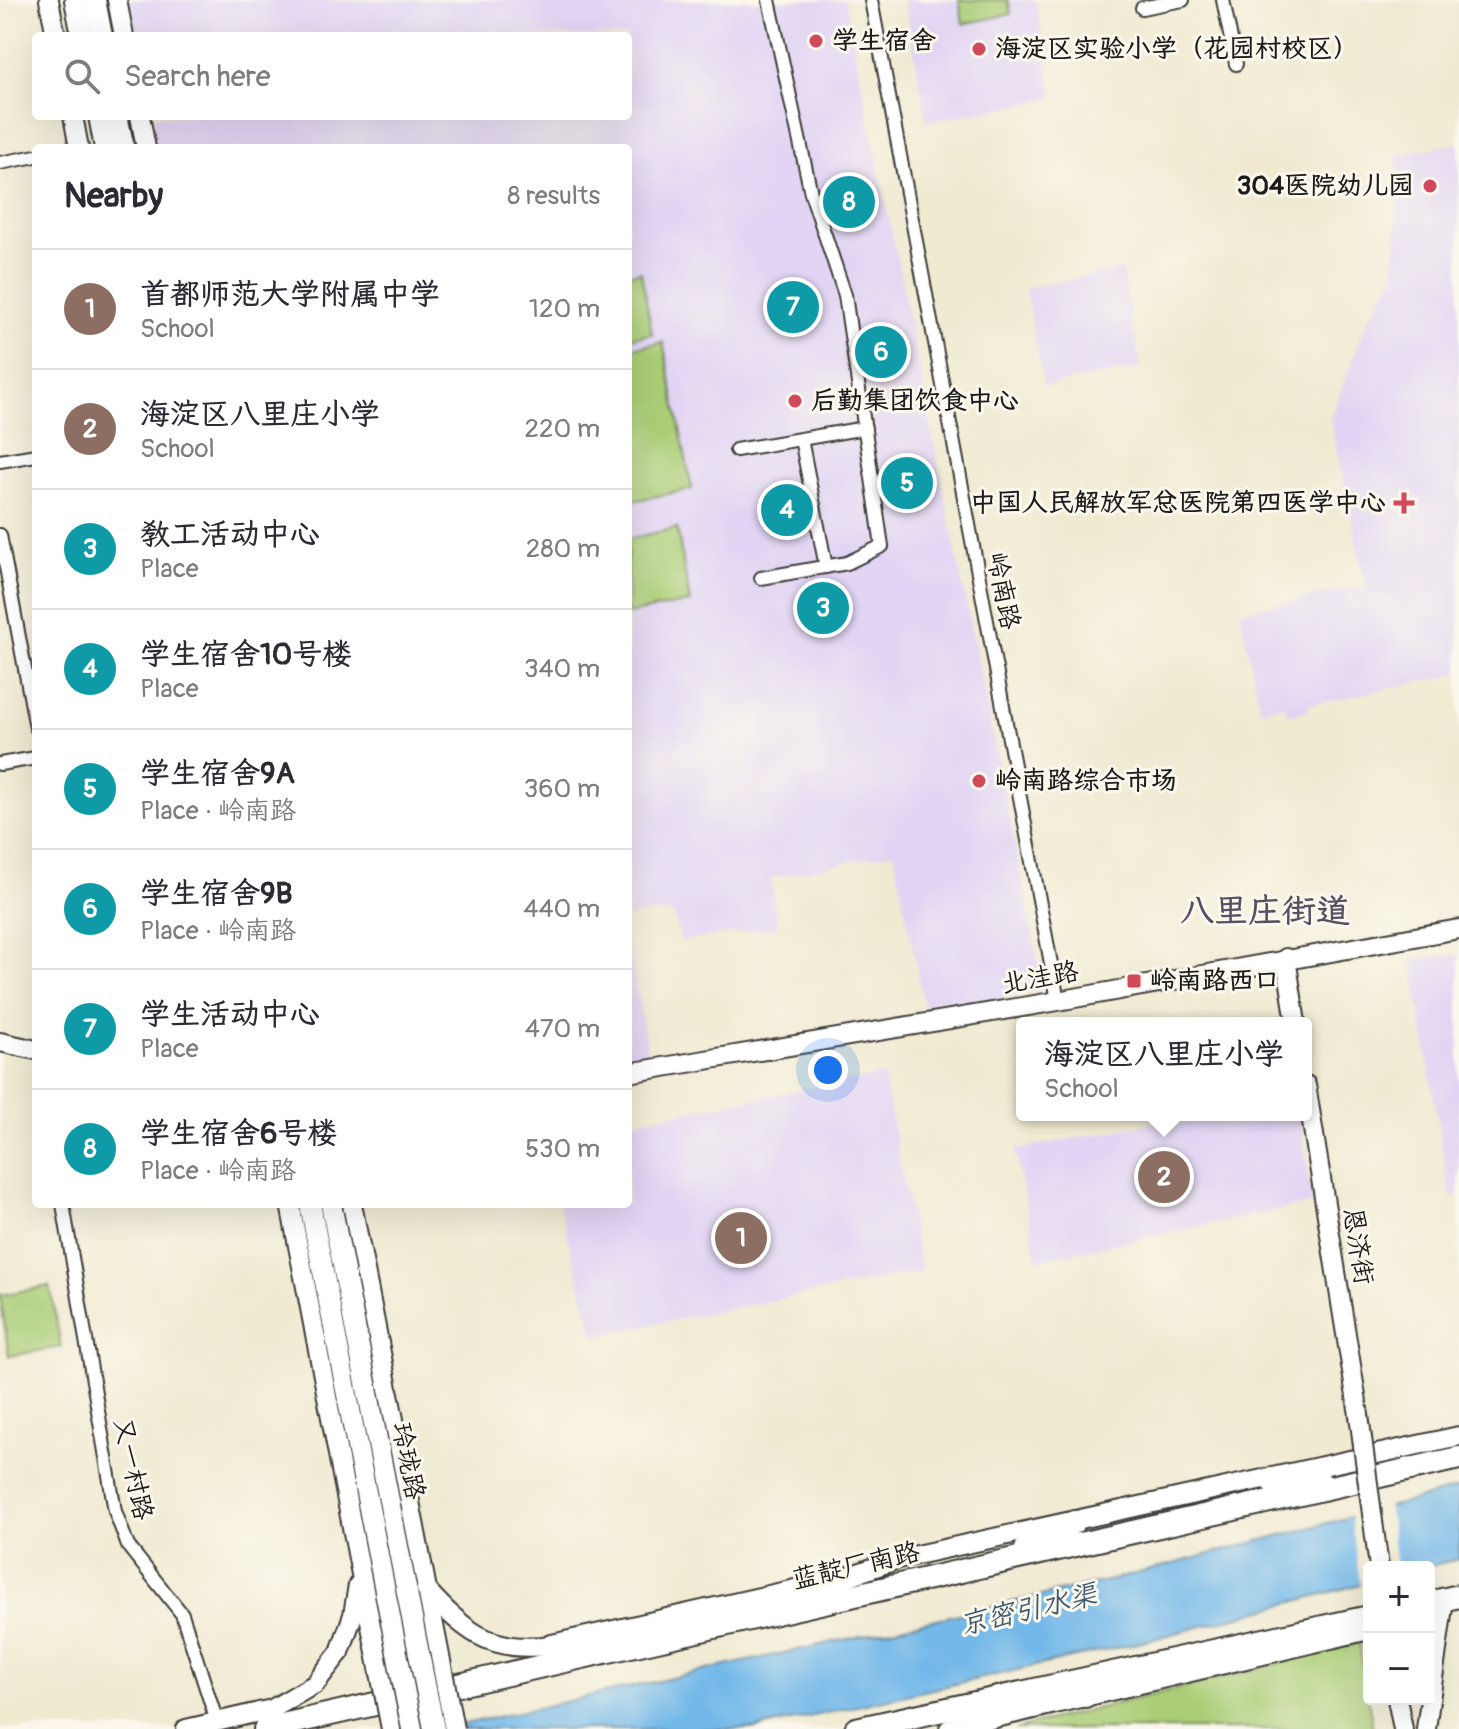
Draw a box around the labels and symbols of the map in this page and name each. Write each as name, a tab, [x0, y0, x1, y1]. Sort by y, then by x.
place label: 学生宿舍	[832, 25, 936, 57]
marker: 学生宿舍	[807, 32, 825, 50]
place label: 海淀区实验小学（花园村校区）	[995, 33, 1359, 65]
marker: 海淀区实验小学（花园村校区）	[970, 40, 988, 58]
place label: 304医院幼儿园	[1237, 170, 1414, 202]
pin: 8	[823, 172, 875, 232]
marker: 304医院幼儿园	[1421, 177, 1439, 195]
pin: 7	[767, 277, 819, 337]
pin: 6	[855, 322, 907, 382]
place label: 后勤集团饮食中心	[811, 385, 1019, 417]
marker: 后勤集团饮食中心	[786, 392, 804, 410]
pin: 5	[881, 453, 933, 513]
pin: 4	[761, 480, 813, 540]
place label: 中国人民解放军总医院第四医学中心	[970, 487, 1386, 519]
marker: 中国人民解放军总医院第四医学中心	[1393, 492, 1415, 514]
street label: 岭南路	[980, 550, 1026, 632]
pin: 3	[797, 578, 849, 638]
place label: 岭南路综合市场	[995, 765, 1177, 797]
marker: 岭南路综合市场	[970, 772, 988, 790]
district label: 八里庄街道	[1180, 890, 1350, 933]
street label: 北洼路	[999, 955, 1081, 1001]
place label: 岭南路西口	[1150, 965, 1280, 997]
marker: 岭南路西口	[1125, 972, 1143, 990]
your location	[808, 1050, 848, 1090]
pin: 2	[1138, 1147, 1190, 1207]
street label: 恩济街	[1336, 1205, 1380, 1287]
pin: 1	[715, 1208, 767, 1268]
street label: 又一村路	[107, 1415, 159, 1523]
street label: 玲珑路	[385, 1420, 431, 1502]
street label: 蓝靛厂南路	[789, 1536, 923, 1596]
water label: 京密引水渠	[956, 1577, 1102, 1643]

